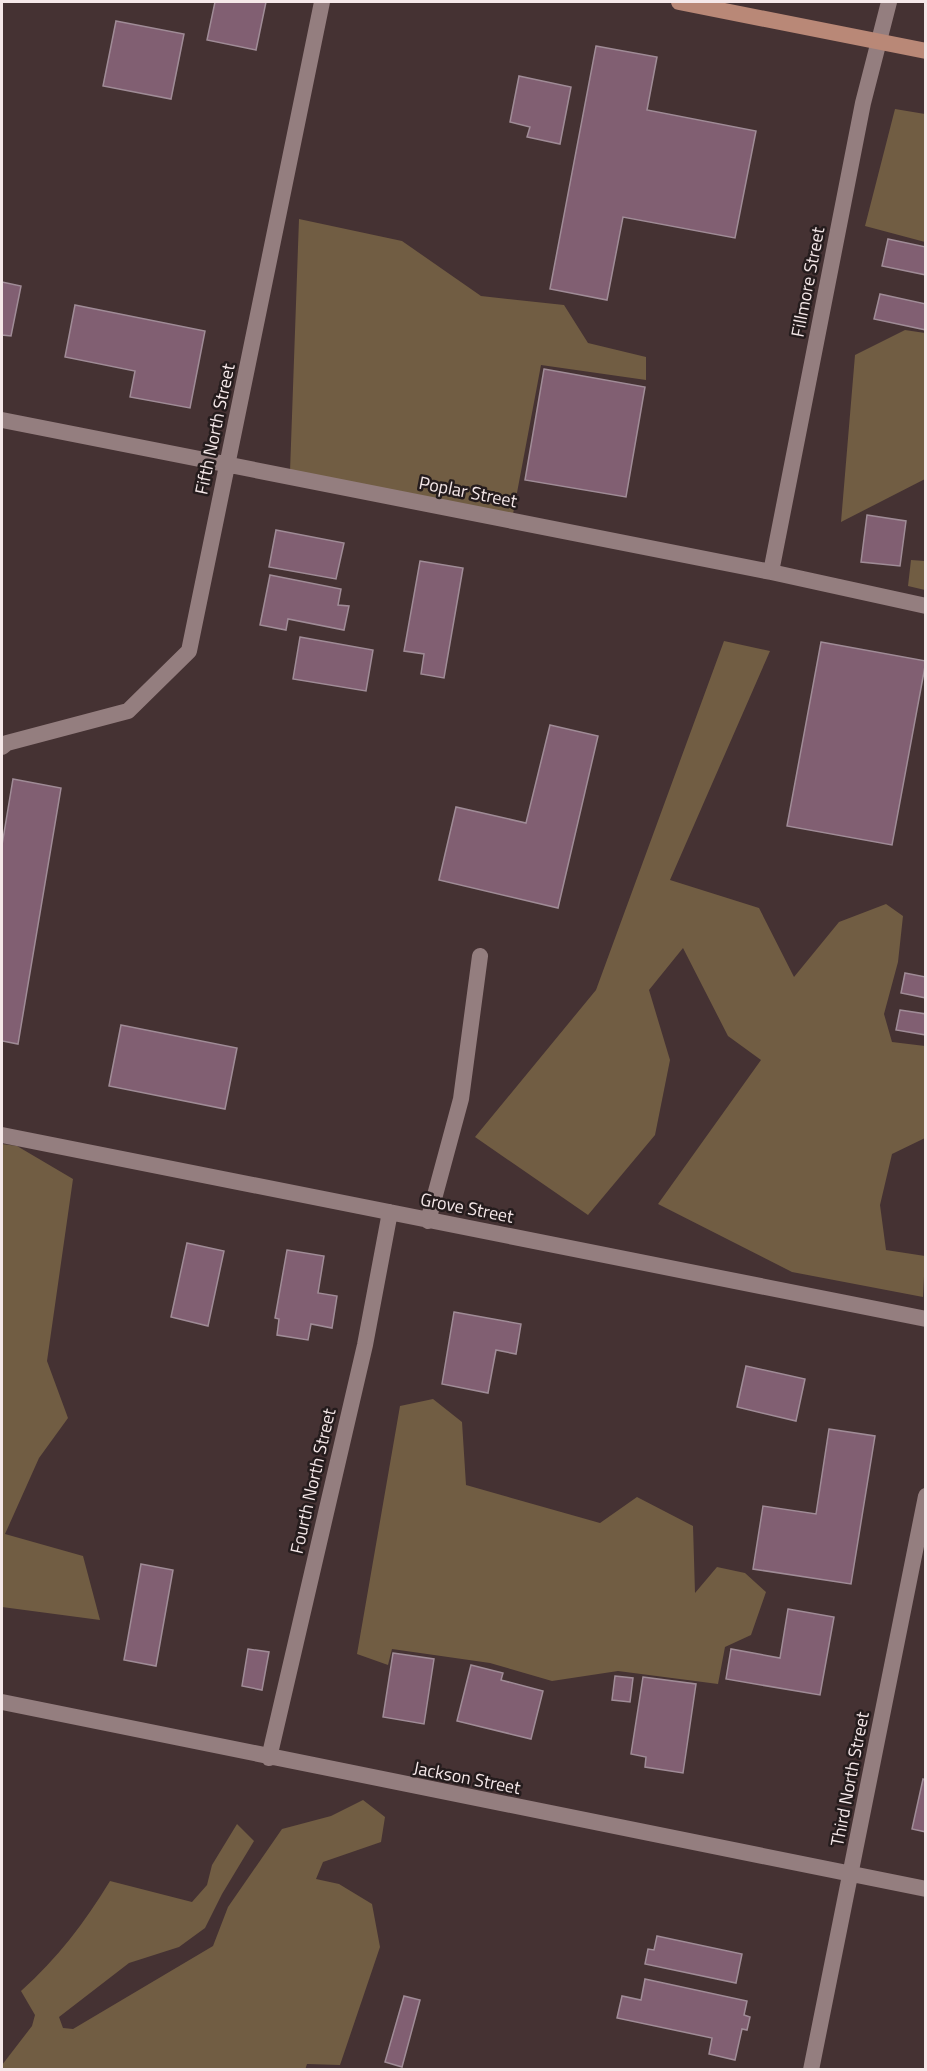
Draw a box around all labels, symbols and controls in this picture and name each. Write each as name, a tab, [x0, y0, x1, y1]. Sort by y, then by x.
street label: Fillmore Street	[784, 224, 832, 339]
street label: Fifth North Street	[187, 360, 242, 497]
street label: Poplar Street	[417, 469, 520, 514]
street label: Grove Street	[418, 1185, 517, 1230]
street label: Fourth North Street	[283, 1405, 343, 1556]
street label: Third North Street	[823, 1709, 876, 1849]
street label: Jackson Street	[411, 1754, 524, 1801]

